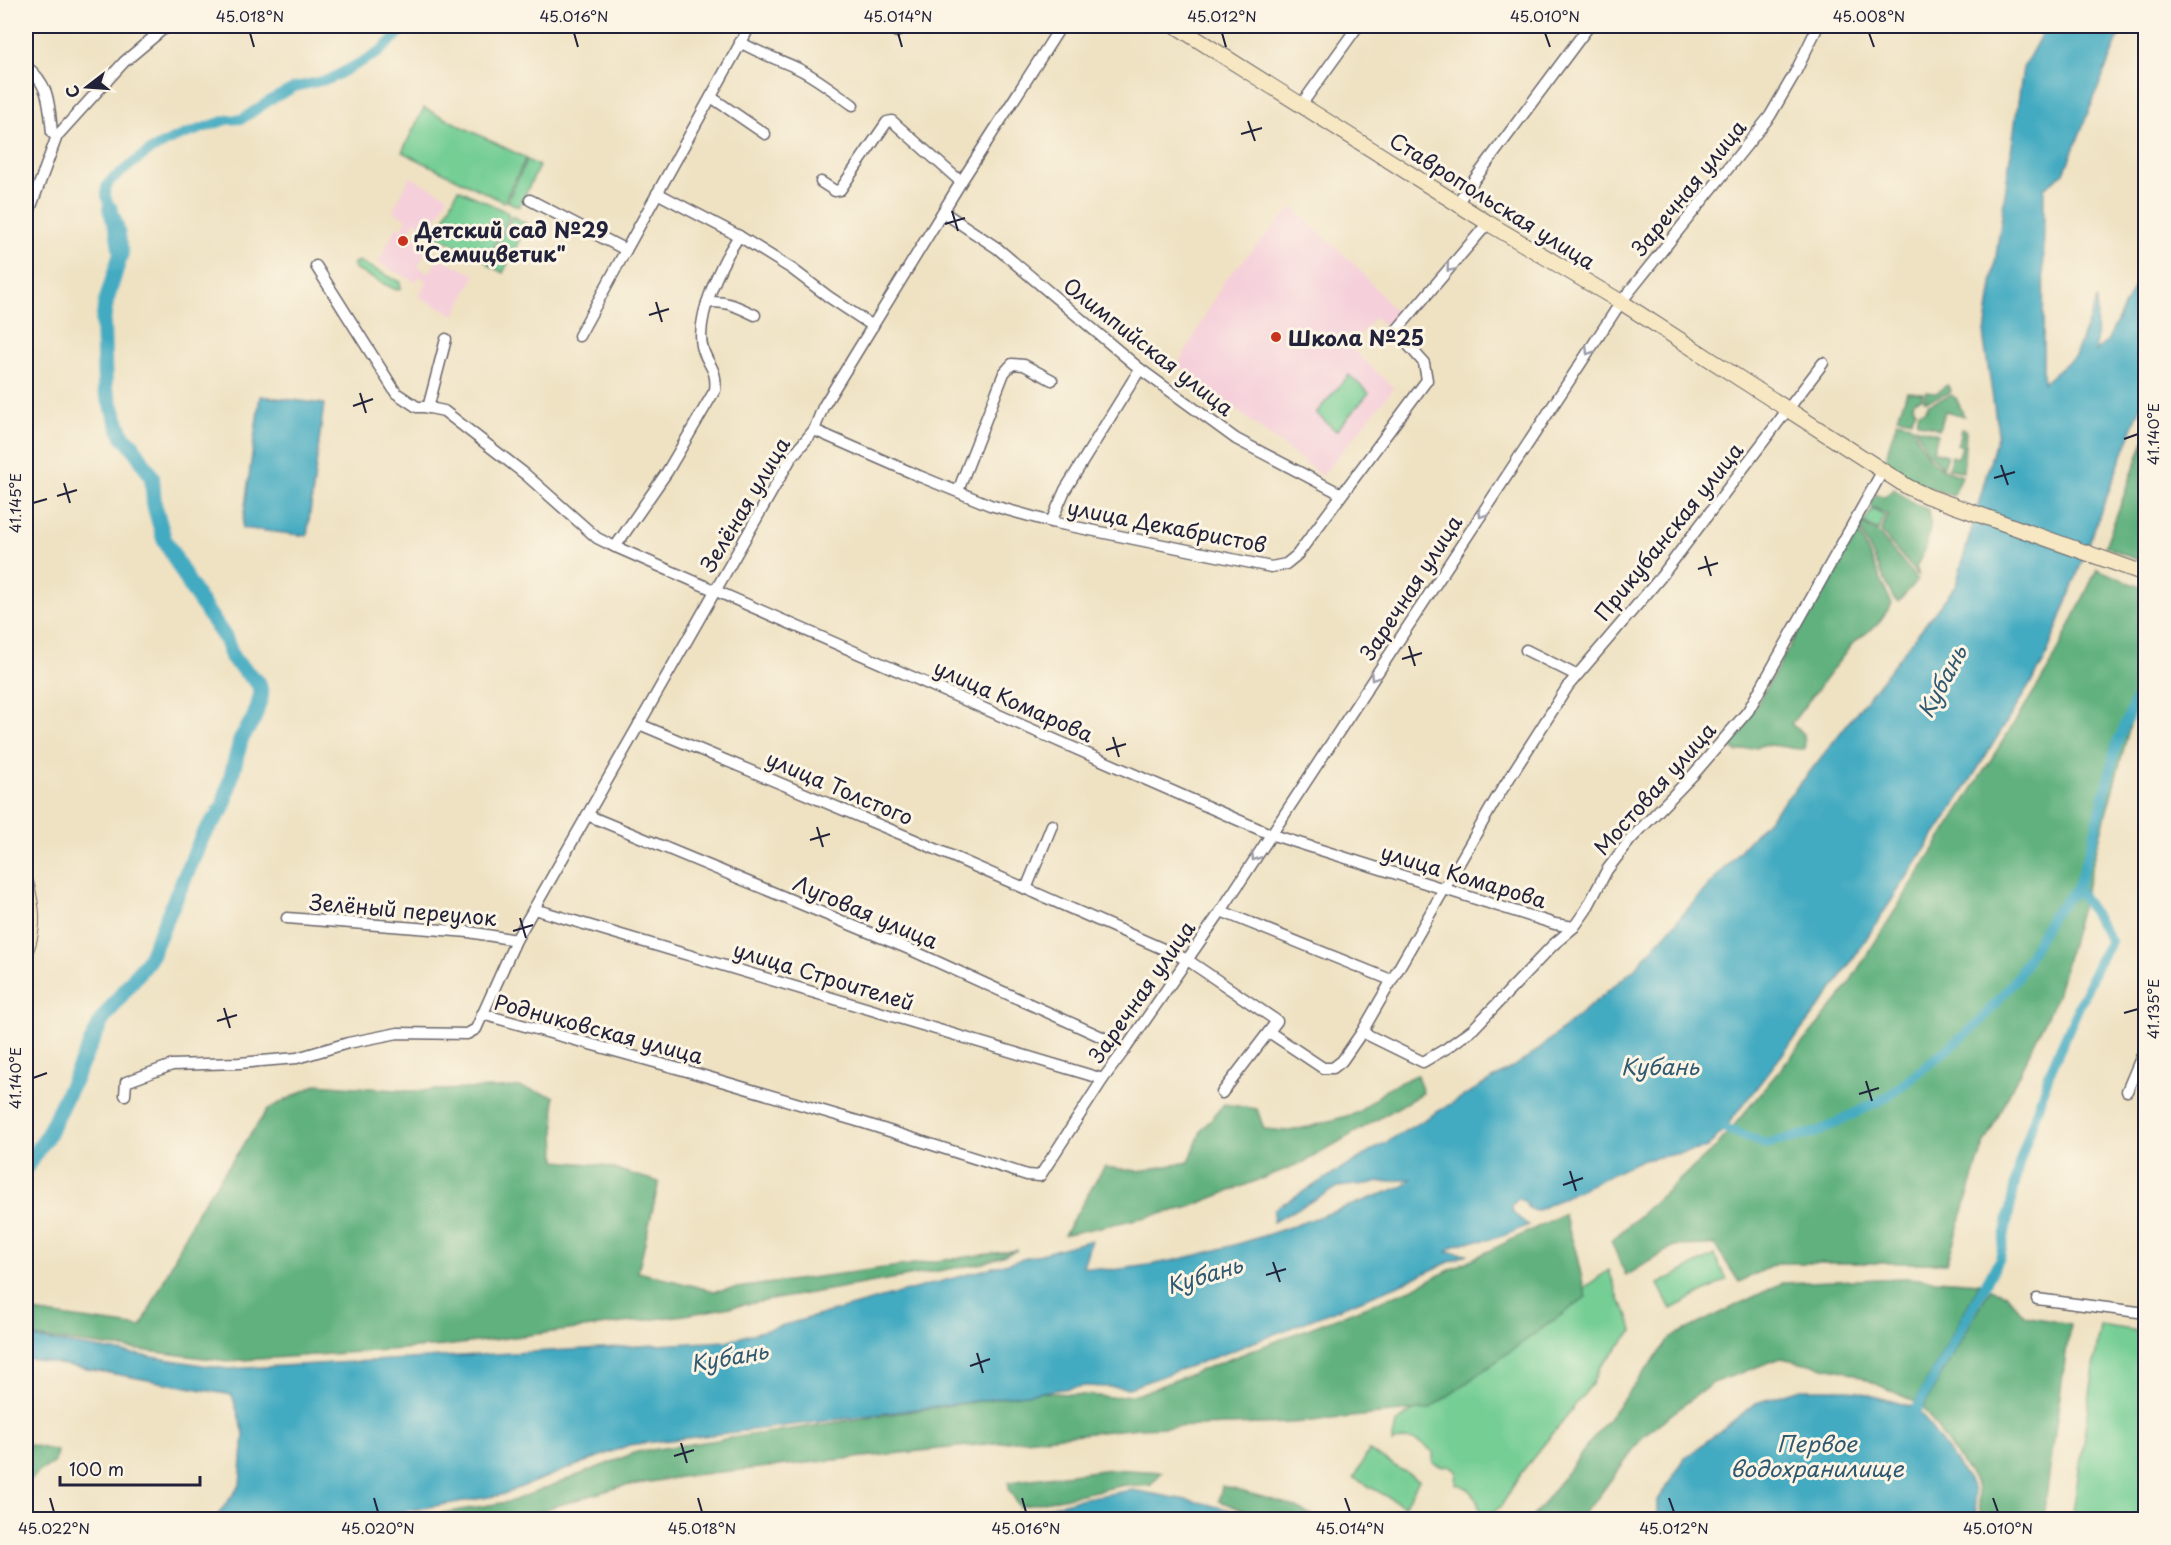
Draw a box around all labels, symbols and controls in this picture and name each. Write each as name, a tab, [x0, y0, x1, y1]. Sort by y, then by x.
text: 45.018°N	[216, 4, 284, 27]
text: 45.016°N	[539, 4, 609, 27]
text: 45.014°N	[864, 4, 932, 27]
text: 45.012°N	[1187, 4, 1257, 27]
text: 45.010°N	[1510, 4, 1580, 27]
text: 45.008°N	[1833, 4, 1905, 27]
north arrow	[57, 57, 117, 117]
text: С	[58, 82, 85, 101]
street label: Заречная улица	[1623, 111, 1754, 262]
street label: Ставропольская улица	[1384, 123, 1603, 277]
place label: Детский сад №29 "Семицветик"	[414, 213, 608, 269]
marker: Детский сад №29 "Семицветик"	[396, 234, 410, 248]
one-way arrow	[1446, 261, 1457, 272]
street label: Олимпийская улица	[1057, 269, 1242, 423]
place label: Школа №25	[1288, 321, 1424, 353]
marker: Школа №25	[1269, 330, 1283, 344]
one-way arrow	[1584, 345, 1596, 355]
text: 41.140°E	[2141, 403, 2164, 465]
street label: Зелёная улица	[691, 430, 797, 578]
street label: Прикубанская улица	[1586, 434, 1751, 627]
text: 41.145°E	[3, 473, 26, 533]
street label: улица Декабристов	[1065, 490, 1269, 560]
street label: Заречная улица	[1351, 507, 1469, 666]
one-way arrow	[1477, 508, 1489, 518]
water label: Кубань	[1908, 637, 1975, 723]
street label: улица Комарова	[929, 650, 1099, 750]
one-way arrow	[1370, 671, 1382, 681]
street label: Мостовая улица	[1585, 714, 1723, 862]
street label: улица Толстого	[761, 742, 919, 832]
street label: улица Комарова	[1377, 835, 1551, 915]
one-way arrow	[1251, 851, 1263, 861]
street label: Луговая улица	[789, 866, 944, 956]
street label: Зелёный переулок	[308, 885, 499, 933]
street label: Заречная улица	[1080, 913, 1203, 1069]
street label: улица Строителей	[730, 932, 918, 1018]
text: 41.135°E	[2141, 979, 2164, 1039]
street label: Родниковская улица	[491, 985, 708, 1071]
text: 41.140°E	[3, 1047, 26, 1109]
water label: Кубань	[1621, 1049, 1701, 1082]
water label: Кубань	[1162, 1246, 1248, 1301]
water label: Кубань	[688, 1333, 772, 1379]
water label: Первое водохранилище	[1730, 1426, 1904, 1484]
scale bar	[60, 1449, 200, 1487]
text: 100 m	[69, 1455, 124, 1482]
text: 45.022°N	[18, 1516, 90, 1539]
text: 45.020°N	[341, 1516, 415, 1539]
text: 45.018°N	[668, 1516, 736, 1539]
text: 45.016°N	[991, 1516, 1061, 1539]
text: 45.014°N	[1316, 1516, 1384, 1539]
text: 45.012°N	[1639, 1516, 1709, 1539]
text: 45.010°N	[1963, 1516, 2033, 1539]

